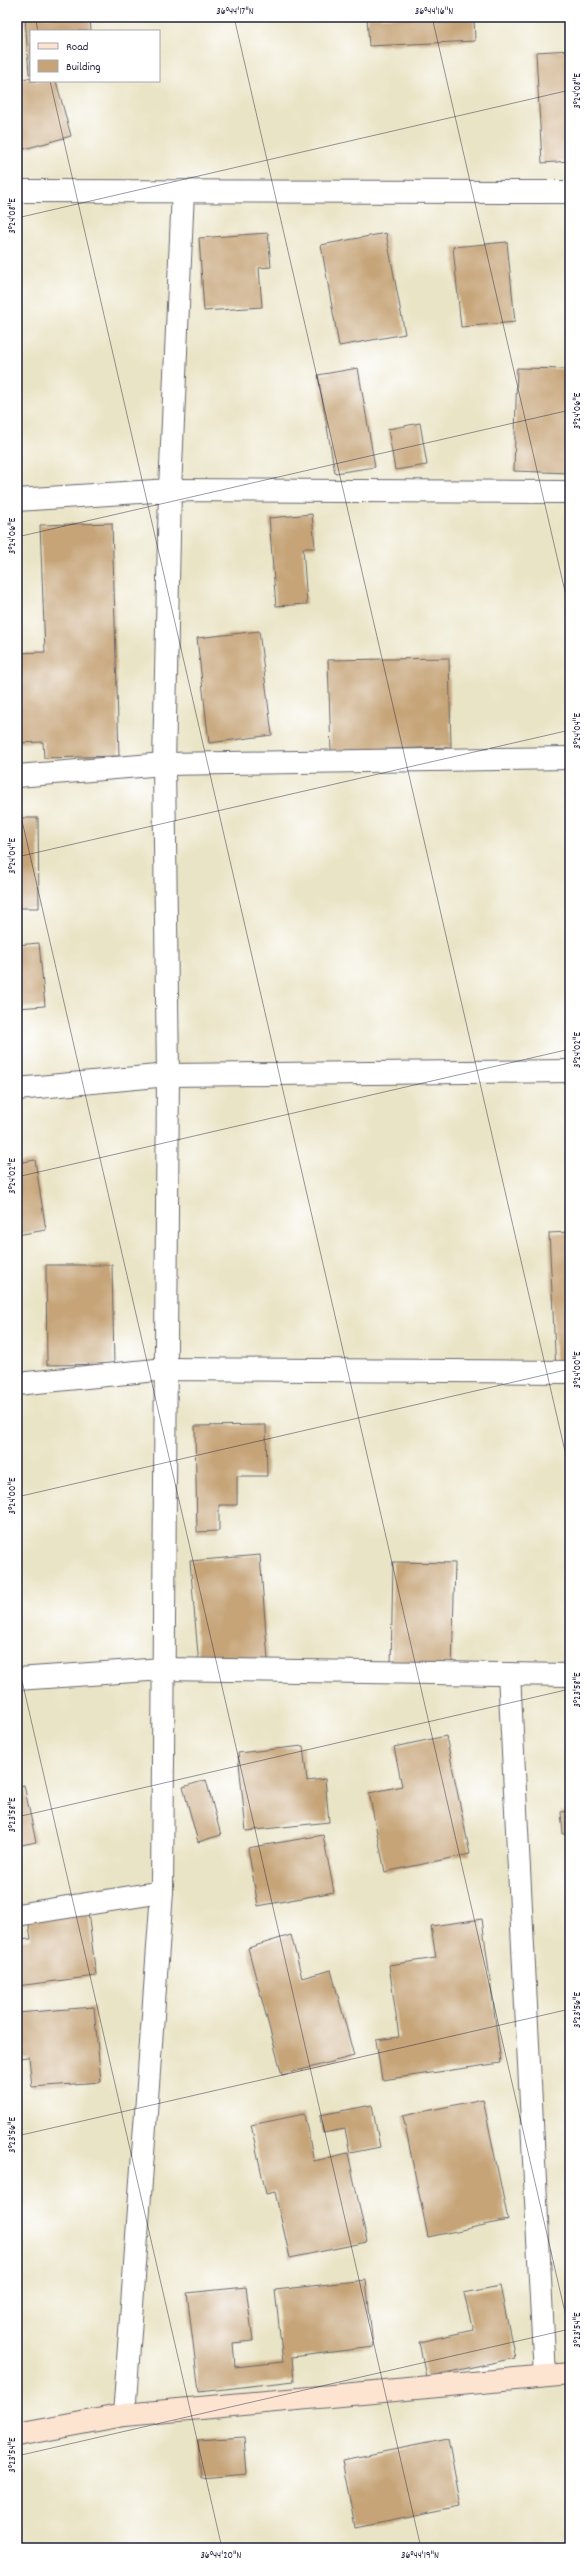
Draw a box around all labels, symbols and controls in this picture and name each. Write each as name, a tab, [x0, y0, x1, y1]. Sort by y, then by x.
text: 36°44'17"N	[216, 5, 254, 19]
text: 36°44'16"N	[415, 5, 453, 19]
legend	[30, 30, 160, 82]
text: Road	[66, 39, 88, 56]
text: Building	[66, 59, 101, 76]
text: 3°24'08"E	[571, 73, 585, 109]
text: 3°24'08"E	[6, 198, 20, 234]
text: 3°24'06"E	[571, 392, 585, 429]
text: 3°24'06"E	[6, 517, 20, 554]
text: 3°24'04"E	[571, 713, 585, 749]
text: 3°24'04"E	[6, 838, 20, 874]
text: 3°24'02"E	[571, 1032, 585, 1068]
text: 3°24'02"E	[6, 1158, 20, 1194]
text: 3°24'00"E	[571, 1351, 585, 1389]
text: 3°24'00"E	[6, 1477, 20, 1515]
text: 3°23'58"E	[571, 1672, 585, 1708]
text: 3°23'58"E	[6, 1797, 20, 1833]
text: 3°23'56"E	[571, 1992, 585, 2028]
text: 3°23'56"E	[6, 2117, 20, 2153]
text: 3°23'54"E	[571, 2312, 585, 2348]
text: 3°23'54"E	[6, 2437, 20, 2473]
text: 36°44'20"N	[200, 2549, 242, 2563]
text: 36°44'19"N	[401, 2549, 439, 2563]

